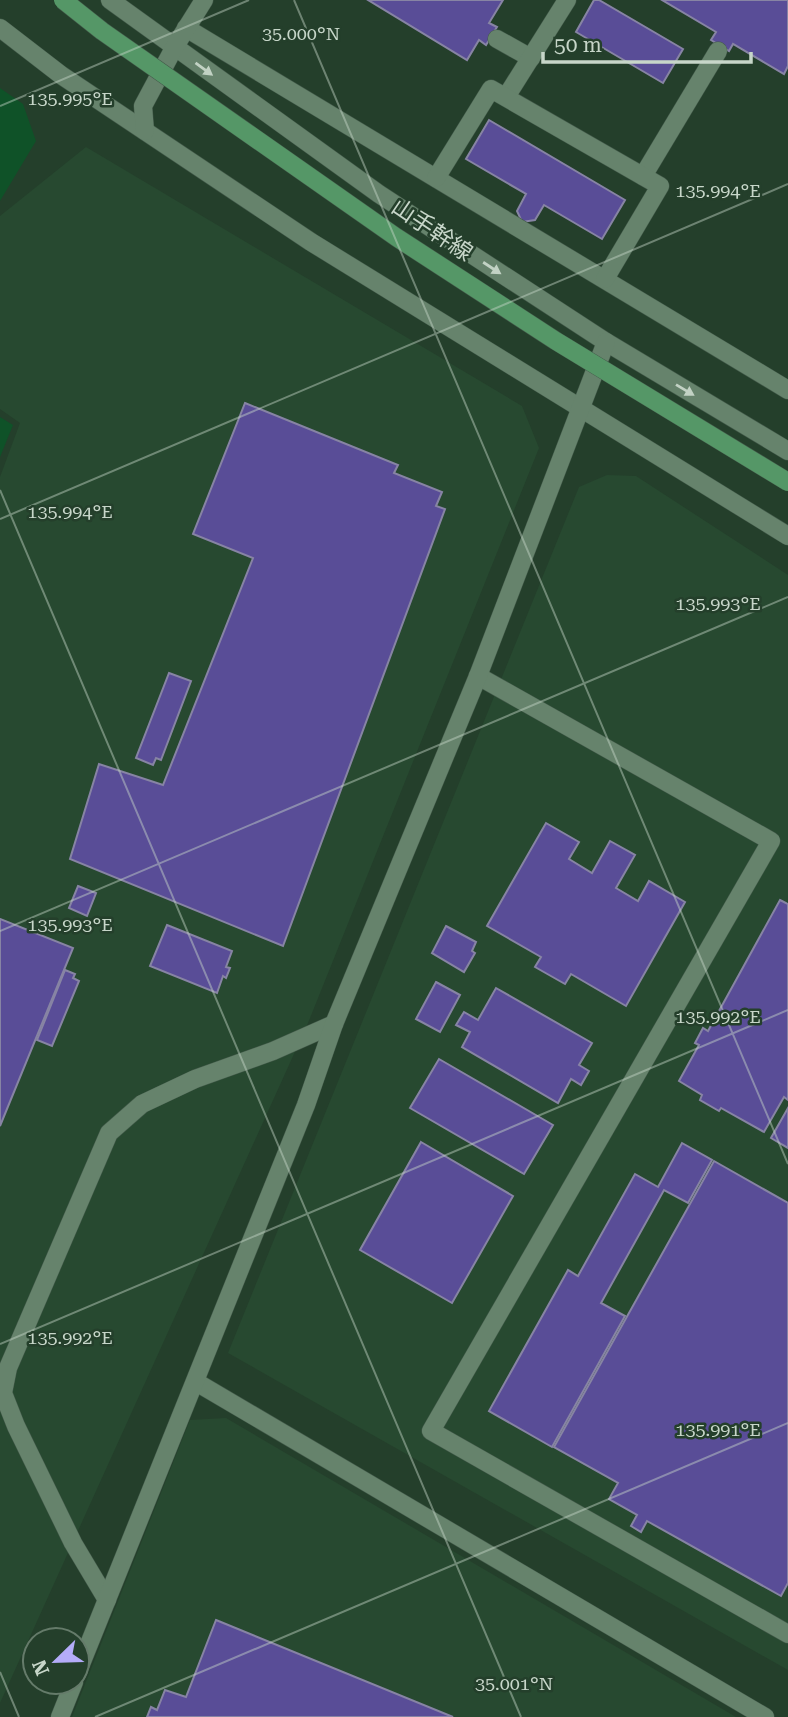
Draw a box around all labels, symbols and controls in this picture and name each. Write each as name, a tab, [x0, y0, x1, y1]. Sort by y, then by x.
scale bar	[543, 21, 751, 65]
text: 35.000°N	[262, 23, 340, 44]
text: 50 m	[554, 33, 602, 57]
one-way arrow	[195, 62, 213, 76]
text: 135.995°E	[27, 88, 113, 109]
text: 135.994°E	[675, 180, 761, 201]
street label: 山手幹線	[386, 193, 478, 267]
one-way arrow	[483, 261, 502, 274]
one-way arrow	[675, 383, 694, 396]
text: 135.994°E	[27, 501, 113, 522]
text: 135.993°E	[675, 593, 761, 614]
text: 135.993°E	[27, 914, 113, 935]
text: 135.992°E	[675, 1006, 761, 1027]
text: 135.992°E	[27, 1327, 113, 1348]
text: 135.991°E	[675, 1419, 761, 1440]
north arrow	[21, 1626, 91, 1696]
text: N	[27, 1656, 54, 1679]
text: 35.001°N	[475, 1673, 553, 1694]

